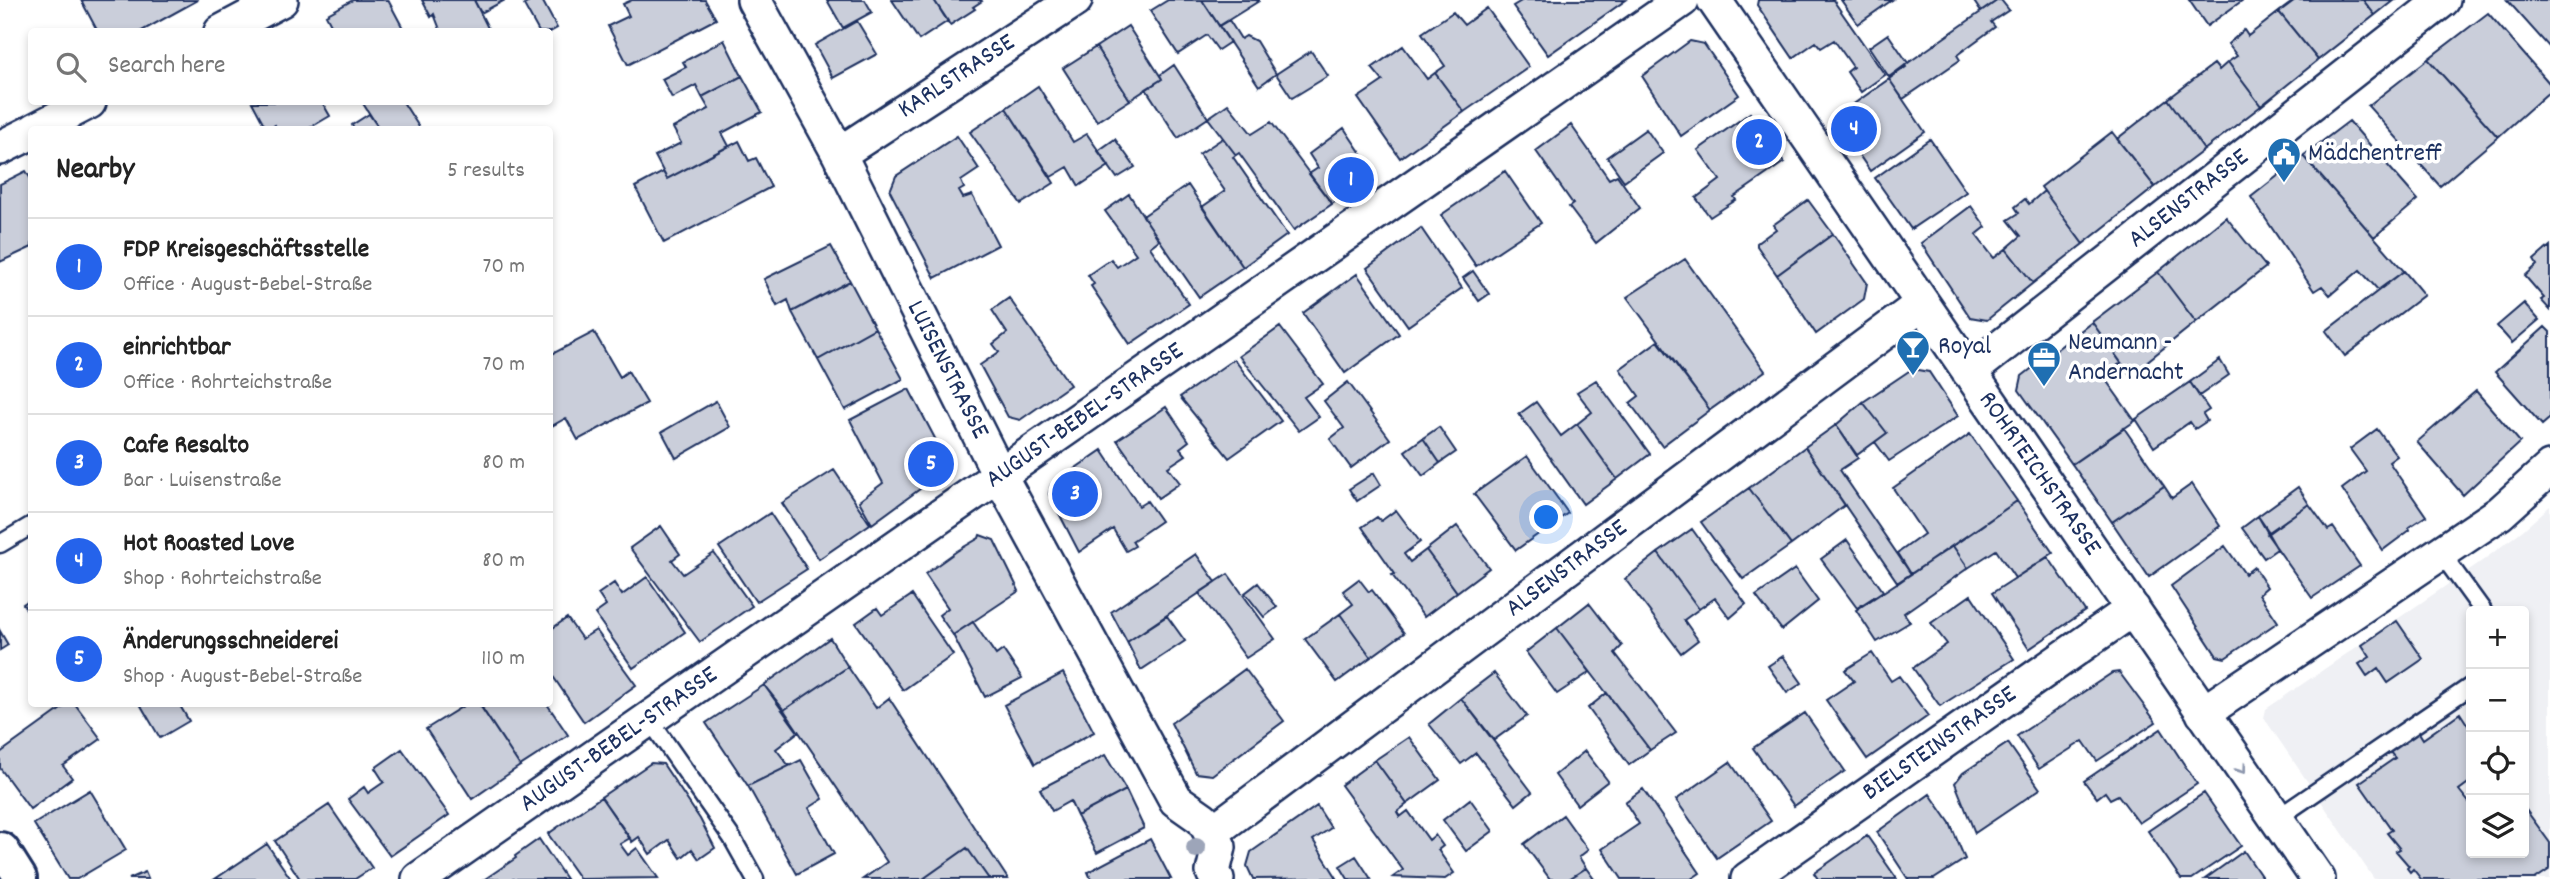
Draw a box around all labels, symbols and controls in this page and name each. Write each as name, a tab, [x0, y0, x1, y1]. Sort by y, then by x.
street label: KARLSTRASSE	[891, 25, 1023, 129]
search box	[28, 28, 553, 105]
icon: search	[52, 48, 90, 86]
text: Search here	[108, 48, 226, 85]
pin: 4	[1831, 103, 1877, 155]
pin: 2	[1736, 116, 1782, 168]
public building icon: Mädchentreff	[2265, 135, 2303, 184]
place label: Mädchentreff	[2308, 136, 2443, 173]
street label: ALSENSTRASSE	[2121, 140, 2257, 258]
text: Nearby	[56, 150, 134, 193]
pin: 1	[1328, 154, 1374, 206]
text: 5 results	[447, 155, 525, 188]
text: FDP Kreisgeschäftsstelle	[123, 232, 369, 269]
text: 1	[76, 251, 82, 284]
text: 70 m	[483, 251, 525, 284]
text: Office · August-Bebel-Straße	[123, 269, 372, 302]
street label: LUISENSTRASSE	[896, 294, 998, 446]
place label: Neumann - Andernacht	[2068, 325, 2184, 392]
bar icon: Royal	[1894, 328, 1932, 377]
place label: Royal	[1938, 329, 1991, 366]
text: einrichtbar	[123, 330, 231, 367]
street label: AUGUST-BEBEL-STRASSE	[978, 334, 1192, 498]
office icon: Neumann - Andernacht	[2025, 339, 2063, 388]
text: 2	[74, 349, 84, 382]
text: 70 m	[483, 349, 525, 382]
text: Office · Rohrteichstraße	[123, 367, 332, 400]
street label: ROHRTEICHSTRASSE	[1968, 384, 2110, 564]
text: Cafe Resalto	[123, 428, 249, 465]
pin: 5	[908, 438, 954, 490]
text: 3	[74, 447, 84, 480]
text: 80 m	[482, 447, 525, 480]
text: Bar · Luisenstraße	[123, 465, 282, 498]
pin: 3	[1052, 468, 1098, 520]
your location	[1529, 500, 1563, 534]
street label: ALSENSTRASSE	[1498, 511, 1636, 627]
text: Hot Roasted Love	[123, 526, 294, 563]
text: 4	[74, 545, 84, 578]
text: 80 m	[482, 545, 525, 578]
text: Shop · Rohrteichstraße	[123, 563, 322, 596]
map controls	[2466, 606, 2529, 858]
button: +	[2466, 606, 2529, 669]
text: Änderungsschneiderei	[123, 624, 338, 661]
text: 5	[74, 643, 84, 676]
text: 110 m	[481, 643, 525, 676]
street label: AUGUST-BEBEL-STRASSE	[512, 658, 726, 822]
text: Shop · August-Bebel-Straße	[123, 661, 362, 694]
button: −	[2466, 669, 2529, 732]
street label: BIELSTEINSTRASSE	[1855, 677, 2025, 811]
button: locate	[2466, 732, 2529, 795]
one-way arrow	[2234, 762, 2247, 775]
button: layers	[2466, 795, 2529, 858]

